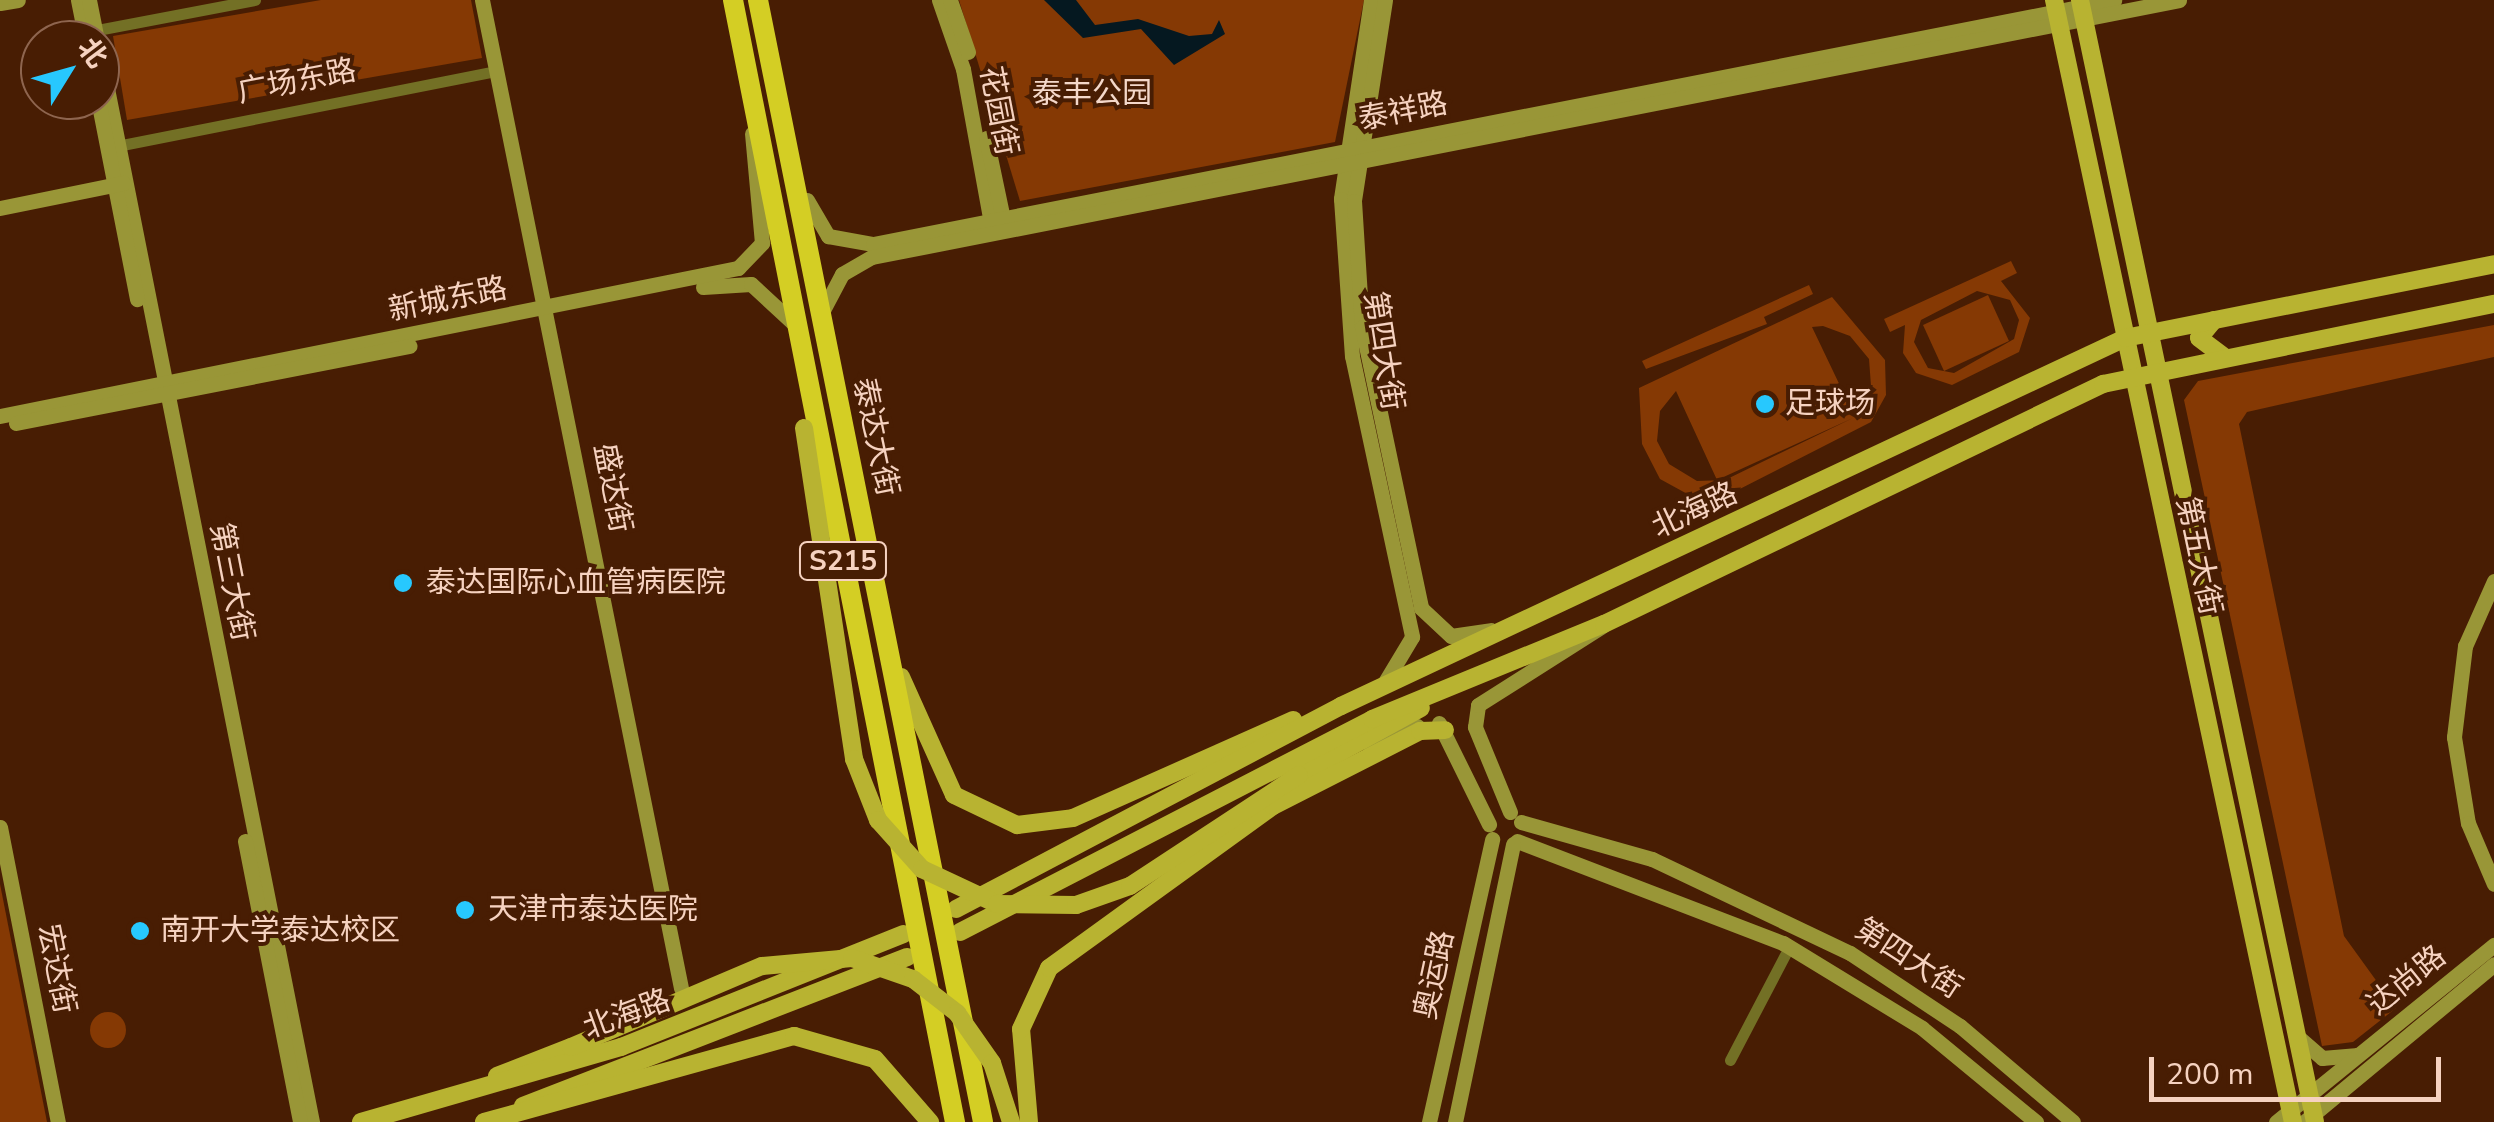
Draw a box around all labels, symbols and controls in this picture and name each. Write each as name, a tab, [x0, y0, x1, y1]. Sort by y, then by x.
north arrow	[20, 20, 120, 120]
text: 北	[69, 31, 116, 76]
street label: 广场东路	[235, 53, 359, 111]
street label: 花园街	[972, 63, 1024, 159]
park label: 泰丰公园	[1032, 76, 1152, 112]
street label: 泰祥路	[1355, 86, 1451, 138]
street label: 新城东路	[386, 271, 510, 329]
street label: 第四大街	[1356, 289, 1410, 413]
street label: 泰达大街	[845, 375, 905, 499]
place label: 足球场	[1785, 386, 1875, 422]
marker: 足球场	[1754, 393, 1776, 415]
street label: 盛达街	[586, 440, 638, 536]
street label: 北海路	[1647, 476, 1743, 546]
street label: 第五大街	[2168, 494, 2228, 618]
street label: 第三大街	[202, 520, 260, 644]
road number: S215	[798, 538, 888, 584]
place label: 泰达国际心血管病医院	[426, 565, 726, 601]
marker: 泰达国际心血管病医院	[390, 570, 416, 596]
place label: 天津市泰达医院	[488, 892, 698, 928]
marker: 天津市泰达医院	[452, 897, 478, 923]
street label: 第四大街	[1848, 911, 1968, 1007]
place label: 南开大学泰达校区	[160, 913, 400, 949]
marker: 南开大学泰达校区	[129, 920, 151, 942]
street label: 宏达街	[30, 921, 82, 1017]
street label: 奥运路	[1408, 927, 1462, 1023]
street label: 达尚路	[2361, 939, 2453, 1023]
street label: 北海路	[579, 983, 675, 1047]
scale bar	[2154, 1037, 2446, 1099]
text: 200 m	[2166, 1054, 2253, 1095]

